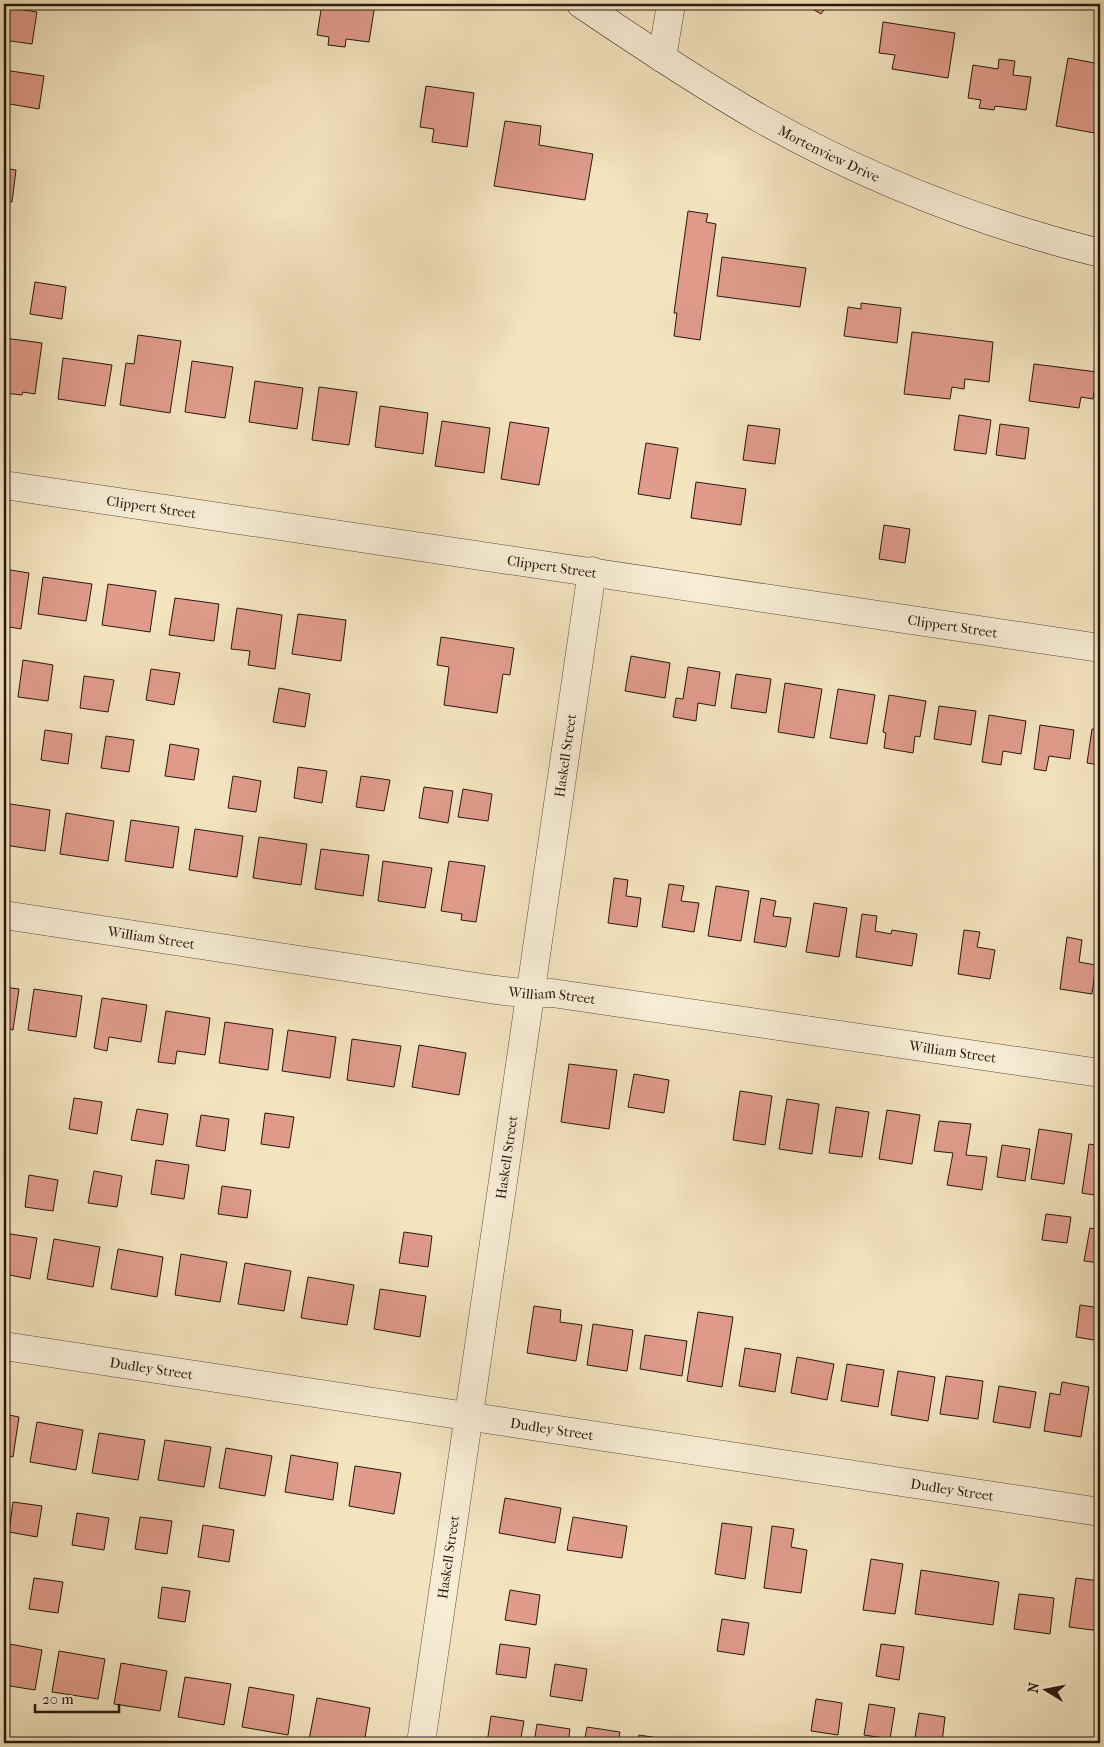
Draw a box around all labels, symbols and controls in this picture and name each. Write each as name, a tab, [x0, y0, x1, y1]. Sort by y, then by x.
street label: Mortenview Drive	[775, 121, 883, 186]
street label: Clippert Street	[105, 492, 197, 522]
street label: Clippert Street	[506, 551, 598, 582]
street label: Clippert Street	[906, 611, 999, 641]
street label: Haskell Street	[551, 712, 580, 798]
street label: William Street	[106, 922, 196, 952]
street label: William Street	[506, 983, 597, 1008]
street label: William Street	[907, 1037, 998, 1066]
street label: Haskell Street	[492, 1114, 521, 1200]
street label: Dudley Street	[108, 1354, 194, 1383]
street label: Dudley Street	[509, 1414, 595, 1444]
street label: Dudley Street	[909, 1475, 995, 1504]
street label: Haskell Street	[434, 1514, 463, 1600]
north arrow	[1022, 1664, 1072, 1714]
text: N	[1024, 1681, 1043, 1695]
scale bar	[35, 1682, 119, 1714]
text: 20 m	[42, 1690, 74, 1708]

